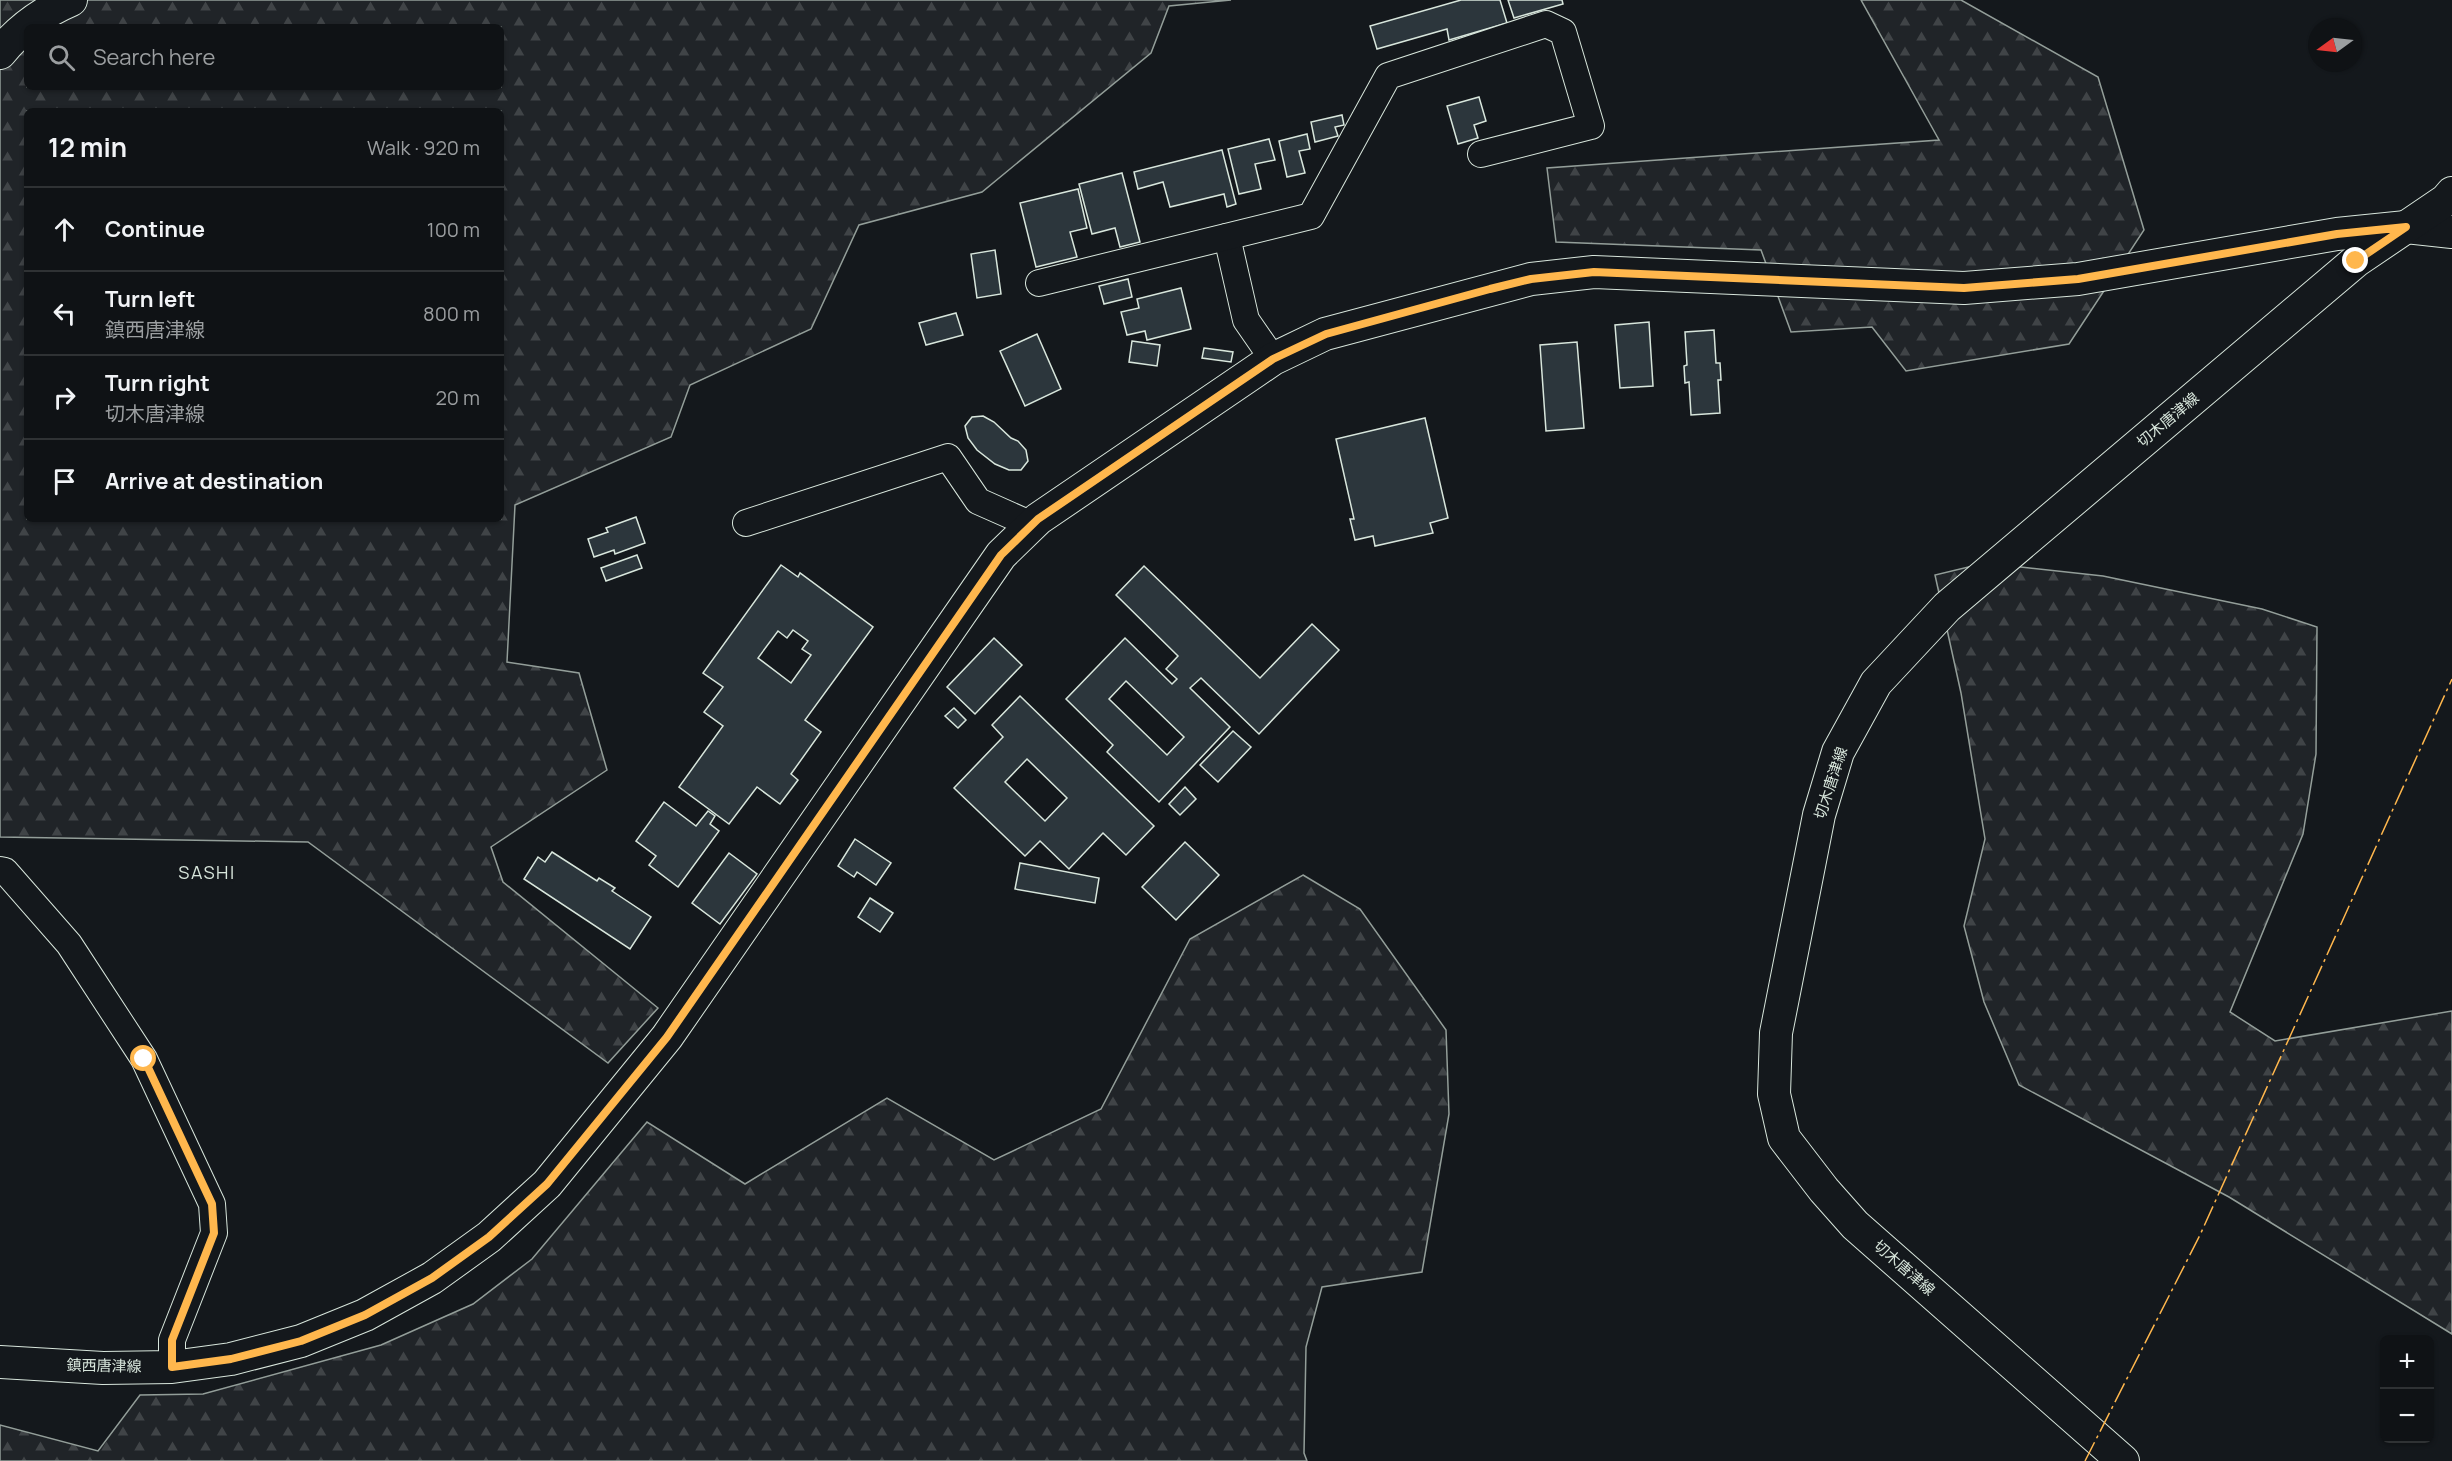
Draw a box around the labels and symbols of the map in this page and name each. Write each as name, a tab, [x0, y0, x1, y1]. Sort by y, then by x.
north arrow	[2308, 18, 2362, 72]
route end	[2342, 247, 2368, 273]
street label: 切木唐津線	[2132, 387, 2203, 452]
street label: 切木唐津線	[1809, 744, 1852, 822]
district label: SASHI	[178, 860, 236, 884]
route start	[130, 1045, 156, 1071]
street label: 切木唐津線	[1869, 1235, 1940, 1300]
street label: 鎮西唐津線	[66, 1354, 142, 1377]

